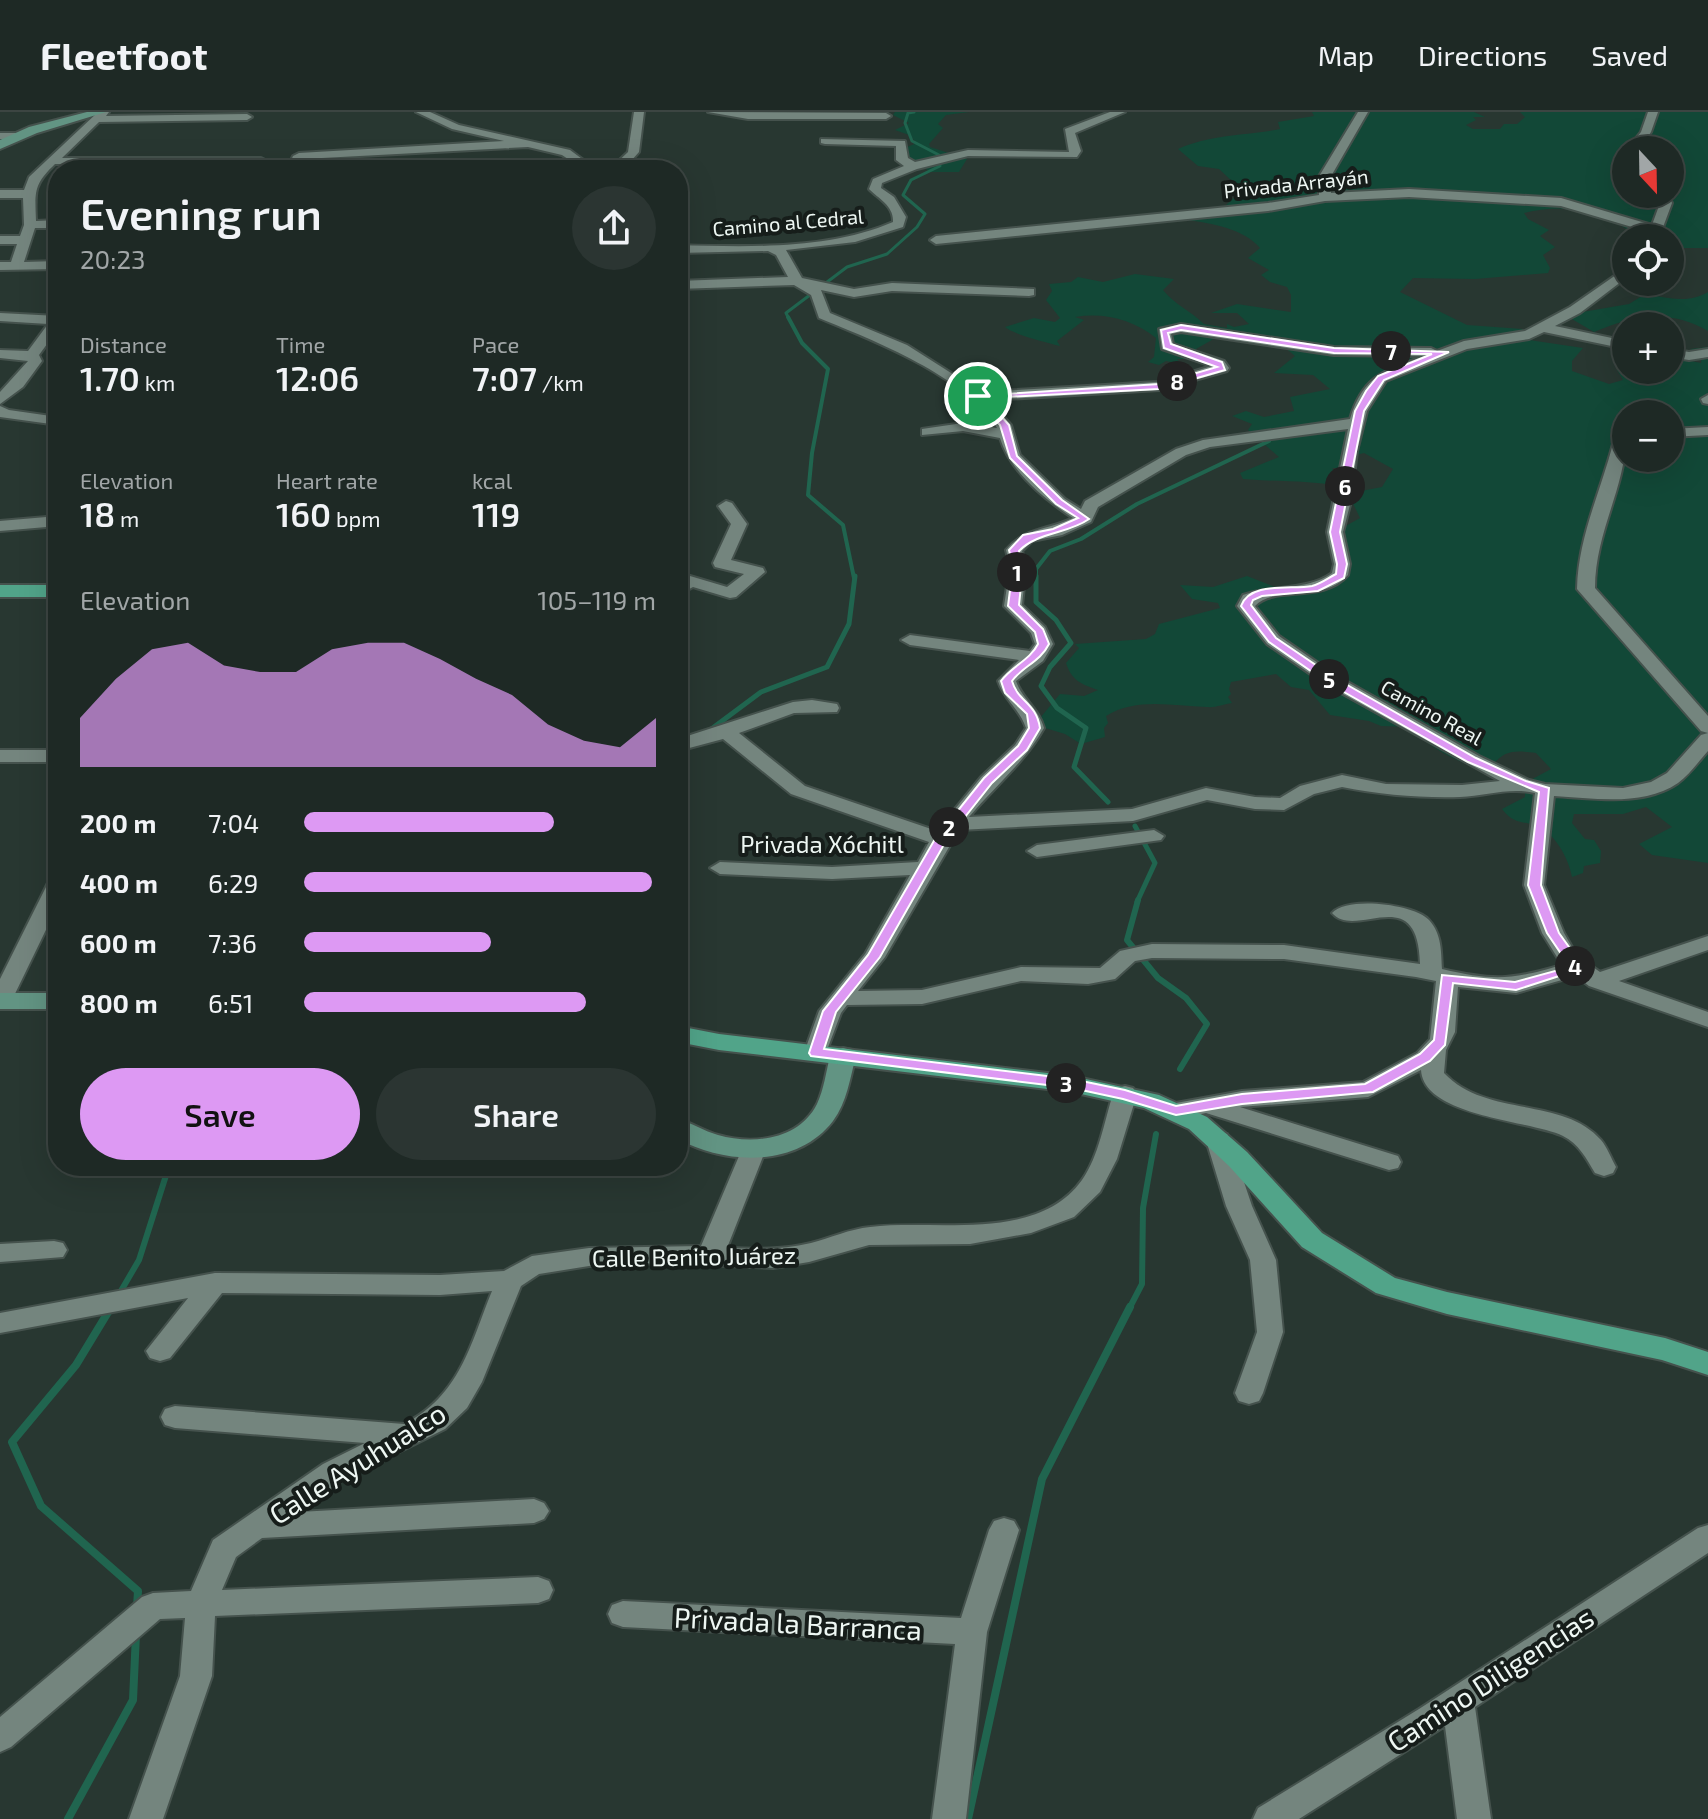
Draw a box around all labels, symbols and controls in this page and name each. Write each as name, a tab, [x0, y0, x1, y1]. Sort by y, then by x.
text: Fleetfoot	[40, 32, 208, 78]
text: Map	[1318, 38, 1374, 72]
text: Directions	[1418, 38, 1547, 72]
text: Saved	[1591, 38, 1668, 72]
north arrow	[1612, 136, 1684, 208]
map controls	[1612, 136, 1684, 472]
street label: Privada Arrayán	[1223, 163, 1369, 203]
text: Evening run	[80, 186, 322, 239]
button: share	[572, 186, 656, 270]
street label: Camino al Cedral	[711, 203, 865, 241]
button: locate	[1612, 224, 1684, 296]
text: 20:23	[80, 243, 146, 274]
button: +	[1612, 312, 1684, 384]
text: Distance	[80, 331, 167, 357]
text: Time	[276, 331, 325, 357]
text: Pace	[472, 331, 519, 357]
pin: 7	[1371, 331, 1411, 371]
text: 7	[1385, 338, 1397, 364]
text: 1.70	[80, 357, 140, 398]
text: 12:06	[276, 357, 359, 398]
text: 7:07	[472, 357, 537, 398]
pin: 8	[1157, 361, 1197, 401]
pin	[944, 362, 1012, 430]
text: 8	[1170, 368, 1184, 394]
text: km	[140, 369, 175, 395]
text: /km	[537, 369, 584, 395]
icon: arrive	[956, 374, 1000, 418]
button: −	[1612, 400, 1684, 472]
pin: 6	[1325, 466, 1365, 506]
text: Elevation	[80, 467, 173, 493]
text: Heart rate	[276, 467, 378, 493]
text: kcal	[472, 467, 512, 493]
text: 6	[1339, 473, 1351, 499]
text: 18	[80, 493, 115, 534]
text: 160	[276, 493, 331, 534]
text: 119	[472, 493, 520, 534]
text: m	[115, 505, 139, 531]
text: bpm	[331, 505, 381, 531]
pin: 1	[997, 552, 1037, 592]
text: 1	[1012, 559, 1022, 585]
text: Elevation	[80, 584, 190, 615]
text: 105–119 m	[537, 584, 656, 615]
pin: 5	[1309, 659, 1349, 699]
text: 5	[1323, 666, 1335, 692]
street label: Camino Real	[1377, 674, 1487, 750]
text: 200 m	[80, 807, 156, 838]
text: 7:04	[208, 807, 259, 838]
pin: 2	[929, 807, 969, 847]
text: 2	[943, 814, 955, 840]
street label: Privada Xóchitl	[740, 829, 904, 858]
text: 400 m	[80, 867, 158, 898]
text: 6:29	[208, 867, 259, 898]
text: 600 m	[80, 927, 157, 958]
text: 7:36	[208, 927, 257, 958]
pin: 4	[1555, 946, 1595, 986]
text: 4	[1568, 953, 1582, 979]
text: 800 m	[80, 987, 158, 1018]
text: 6:51	[208, 987, 253, 1018]
pin: 3	[1046, 1063, 1086, 1103]
button: Save	[80, 1068, 360, 1160]
button: Share	[376, 1068, 656, 1160]
text: 3	[1060, 1070, 1072, 1096]
street label: Calle Benito Juárez	[592, 1240, 796, 1272]
street label: Calle Ayuhualco	[263, 1395, 451, 1531]
street label: Privada la Barranca	[673, 1600, 923, 1646]
street label: Camino Diligencias	[1380, 1600, 1600, 1758]

